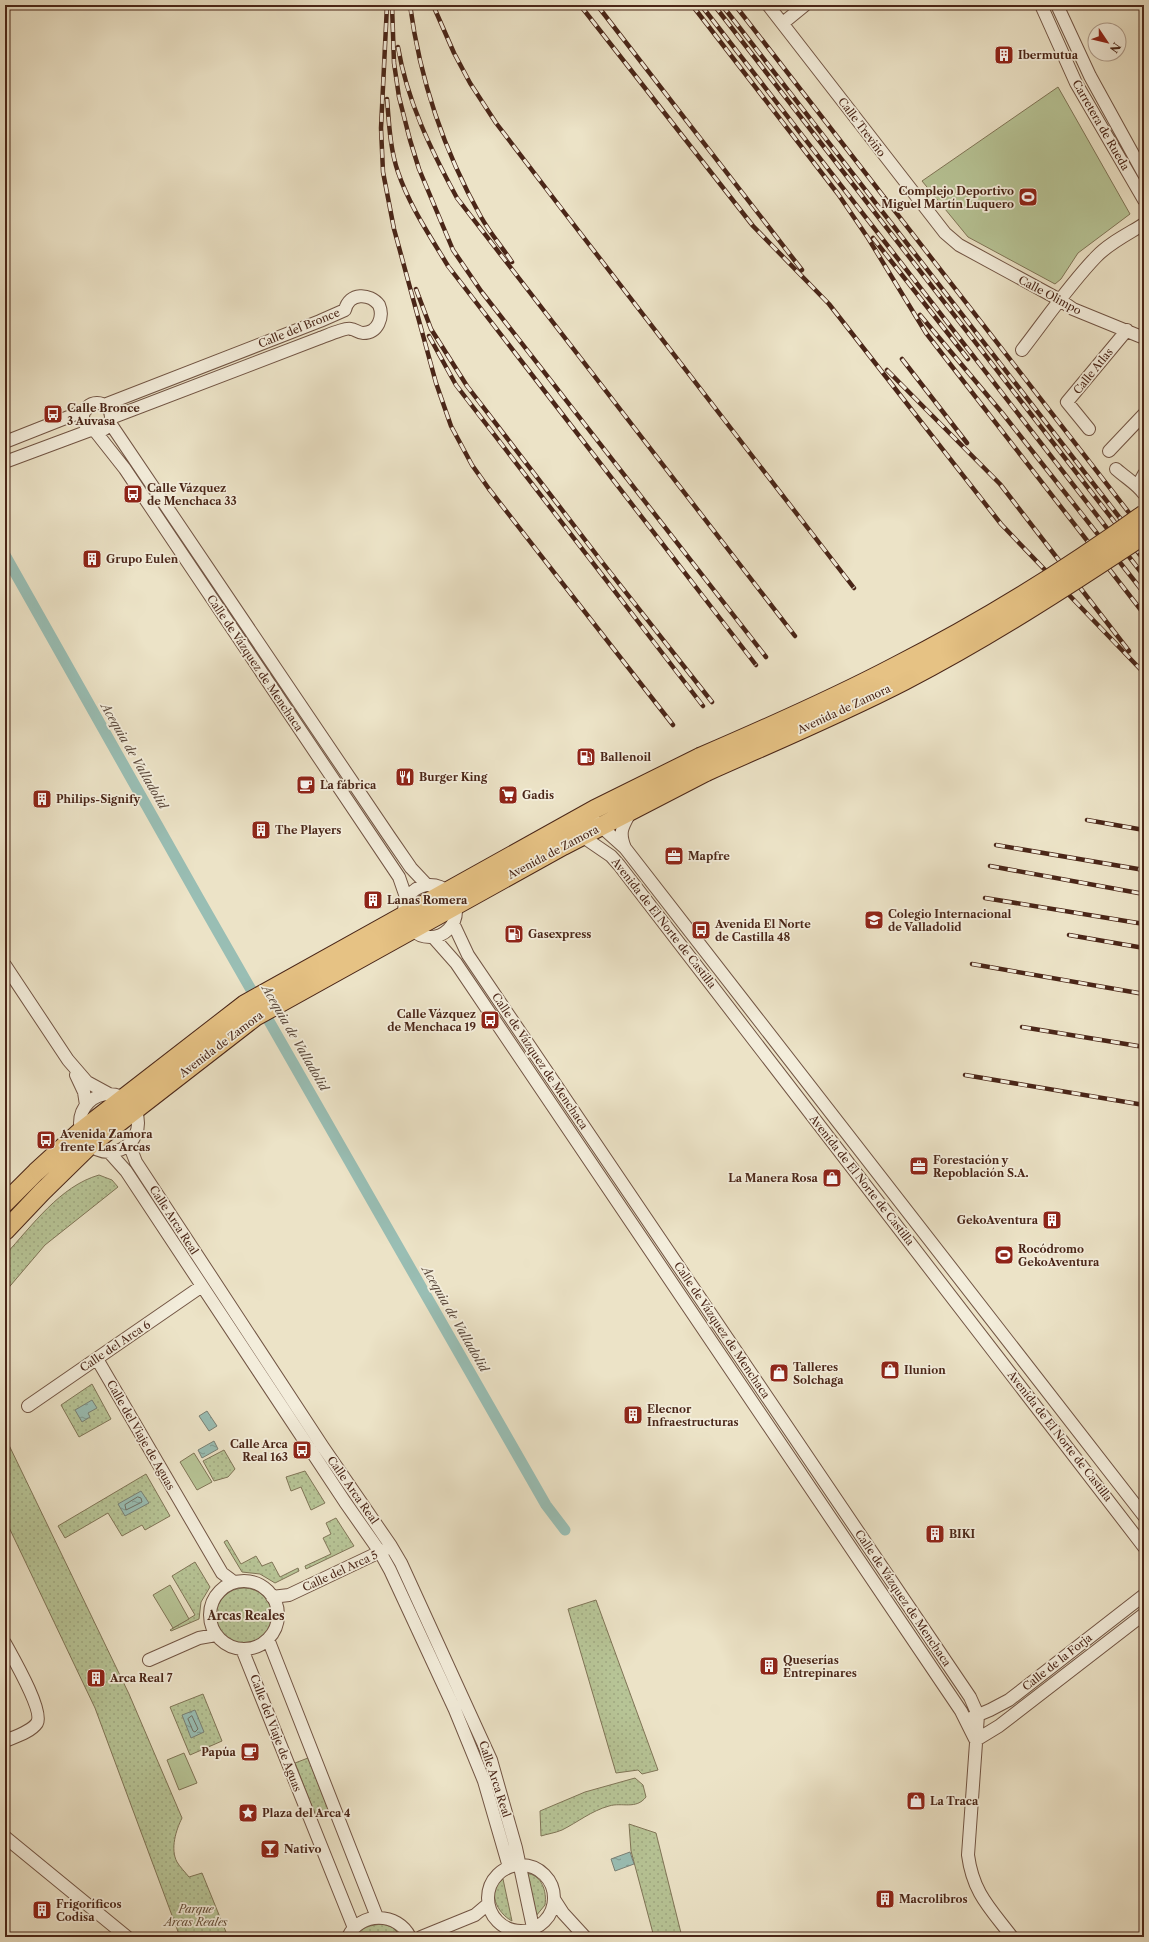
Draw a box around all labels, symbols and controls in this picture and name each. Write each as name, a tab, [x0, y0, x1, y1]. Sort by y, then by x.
north arrow	[1087, 22, 1127, 62]
text: N	[1106, 40, 1124, 56]
building icon: Ibermutua	[993, 44, 1015, 66]
place label: Ibermutua	[1018, 48, 1079, 62]
street label: Carretera de Rueda	[1069, 77, 1133, 173]
street label: Calle Treviño	[835, 95, 889, 160]
place label: Complejo Deportivo Miguel Martín Luquero	[881, 184, 1014, 211]
sports icon: Complejo Deportivo Miguel Martín Luquero	[1017, 186, 1039, 208]
street label: Calle Olimpo	[1016, 273, 1084, 318]
street label: Calle del Bronce	[256, 305, 342, 351]
street label: Calle Atlas	[1070, 345, 1116, 397]
place label: Calle Bronce 3 Auvasa	[67, 401, 140, 428]
bus stop icon: Calle Bronce 3 Auvasa	[42, 403, 64, 425]
place label: Calle Vázquez de Menchaca 33	[147, 481, 237, 508]
bus stop icon: Calle Vázquez de Menchaca 33	[122, 483, 144, 505]
building icon: Grupo Eulen	[81, 548, 103, 570]
place label: Grupo Eulen	[106, 552, 179, 566]
street label: Calle de Vázquez de Menchaca	[204, 592, 306, 734]
street label: Avenida de Zamora	[794, 681, 893, 737]
water label: Acequia de Valladolid	[97, 698, 172, 813]
fuel station icon: Ballenoil	[575, 746, 597, 768]
place label: Ballenoil	[600, 750, 651, 764]
restaurant icon: Burger King	[394, 766, 416, 788]
place label: Burger King	[419, 770, 488, 784]
cafe icon: La fábrica	[295, 774, 317, 796]
place label: La fábrica	[320, 778, 377, 792]
supermarket icon: Gadis	[497, 784, 519, 806]
building icon: Philips-Signify	[31, 788, 53, 810]
place label: Gadis	[522, 788, 554, 802]
place label: Philips-Signify	[56, 792, 141, 806]
building icon: The Players	[250, 819, 272, 841]
street label: Avenida de Zamora	[504, 822, 601, 882]
place label: The Players	[275, 823, 341, 837]
office icon: Mapfre	[663, 845, 685, 867]
place label: Mapfre	[688, 849, 730, 863]
street label: Avenida de El Norte de Castilla	[608, 854, 719, 991]
building icon: Lanas Romera	[362, 889, 384, 911]
place label: Lanas Romera	[387, 893, 468, 907]
place label: Colegio Internacional de Valladolid	[888, 907, 1012, 934]
school or university icon: Colegio Internacional de Valladolid	[863, 909, 885, 931]
place label: Avenida El Norte de Castilla 48	[714, 917, 811, 944]
bus stop icon: Avenida El Norte de Castilla 48	[690, 919, 712, 941]
fuel station icon: Gasexpress	[503, 923, 525, 945]
place label: Gasexpress	[528, 927, 591, 941]
water label: Acequia de Valladolid	[258, 980, 333, 1095]
street label: Calle de Vázquez de Menchaca	[489, 990, 591, 1132]
place label: Calle Vázquez de Menchaca 19	[387, 1007, 476, 1034]
street label: Avenida de Zamora	[176, 1008, 266, 1081]
bus stop icon: Calle Vázquez de Menchaca 19	[479, 1009, 501, 1031]
street label: Avenida de El Norte de Castilla	[806, 1111, 917, 1248]
place label: Avenida Zamora frente Las Arcas	[59, 1127, 153, 1154]
bus stop icon: Avenida Zamora frente Las Arcas	[35, 1129, 57, 1151]
place label: Forestación y Repoblación S.A.	[933, 1153, 1029, 1180]
office icon: Forestación y Repoblación S.A.	[908, 1155, 930, 1177]
shop icon: La Manera Rosa	[821, 1167, 843, 1189]
place label: La Manera Rosa	[728, 1171, 819, 1185]
street label: Calle Arca Real	[146, 1183, 202, 1258]
building icon: GekoAventura	[1041, 1209, 1063, 1231]
place label: GekoAventura	[957, 1213, 1039, 1227]
place label: Rocódromo GekoAventura	[1018, 1242, 1100, 1269]
sports icon: Rocódromo GekoAventura	[993, 1244, 1015, 1266]
street label: Calle de Vázquez de Menchaca	[671, 1259, 773, 1401]
water label: Acequia de Valladolid	[418, 1261, 493, 1376]
street label: Calle del Arca 6	[77, 1317, 153, 1375]
shop icon: Ilunion	[879, 1359, 901, 1381]
place label: Talleres Solchaga	[793, 1360, 844, 1387]
shop icon: Talleres Solchaga	[768, 1362, 790, 1384]
place label: Ilunion	[904, 1363, 946, 1377]
street label: Avenida de El Norte de Castilla	[1004, 1367, 1115, 1504]
street label: Calle del Viaje de Aguas	[104, 1378, 178, 1493]
place label: Elecnor Infraestructuras	[647, 1402, 739, 1429]
building icon: Elecnor Infraestructuras	[622, 1404, 644, 1426]
place label: Calle Arca Real 163	[230, 1437, 289, 1464]
bus stop icon: Calle Arca Real 163	[291, 1439, 313, 1461]
street label: Calle Arca Real	[324, 1453, 382, 1527]
building icon: BIKI	[924, 1523, 946, 1545]
street label: Calle de Vázquez de Menchaca	[852, 1527, 954, 1669]
place label: BIKI	[949, 1527, 976, 1541]
street label: Calle del Arca 5	[300, 1547, 380, 1595]
district label: Arcas Reales	[206, 1608, 285, 1623]
street label: Calle de la Forja	[1019, 1630, 1095, 1694]
place label: Queserías Entrepinares	[783, 1653, 857, 1680]
building icon: Queserías Entrepinares	[758, 1655, 780, 1677]
building icon: Arca Real 7	[85, 1667, 107, 1689]
place label: Arca Real 7	[109, 1671, 173, 1685]
street label: Calle del Viaje de Aguas	[247, 1672, 305, 1794]
street label: Calle Arca Real	[476, 1739, 514, 1820]
cafe icon: Papúa	[239, 1741, 261, 1763]
place label: Papúa	[201, 1745, 237, 1759]
shop icon: La Traca	[905, 1790, 927, 1812]
place label: La Traca	[930, 1794, 979, 1808]
place icon: Plaza del Arca 4	[237, 1802, 259, 1824]
place label: Plaza del Arca 4	[262, 1806, 351, 1820]
bar icon: Nativo	[259, 1838, 281, 1860]
place label: Nativo	[284, 1842, 321, 1856]
building icon: Macrolibros	[874, 1888, 896, 1910]
place label: Macrolibros	[899, 1892, 968, 1906]
place label: Frigoríficos Codisa	[56, 1897, 122, 1924]
building icon: Frigoríficos Codisa	[31, 1899, 53, 1921]
park label: Parque Arcas Reales	[162, 1902, 228, 1929]

